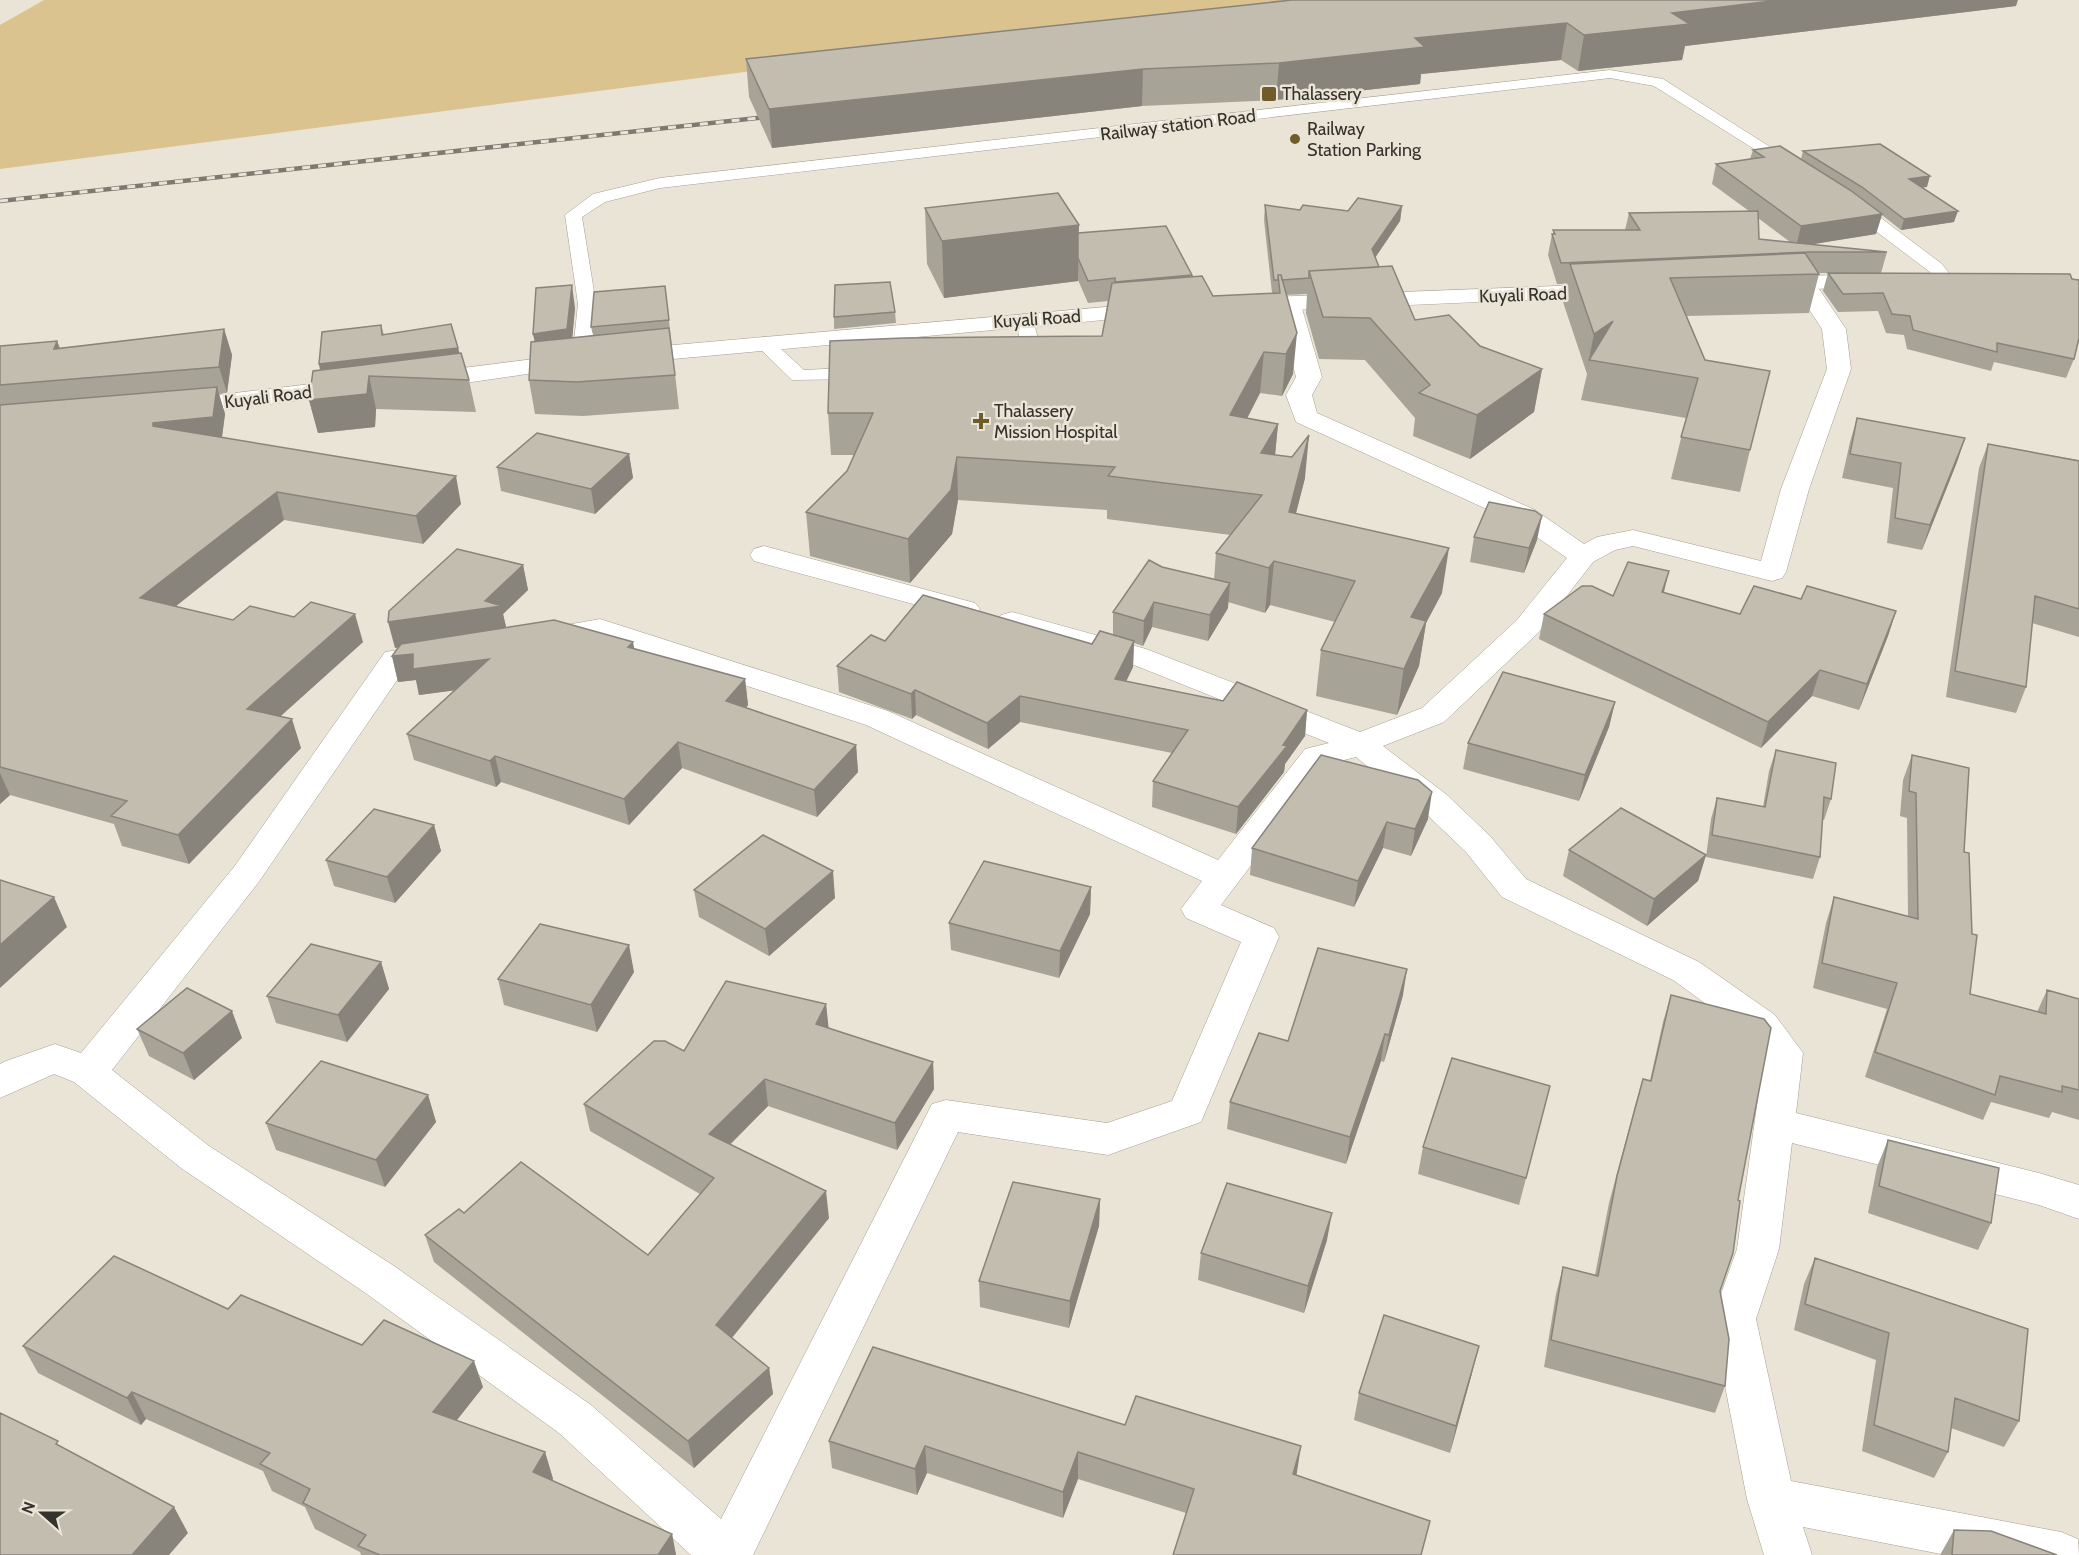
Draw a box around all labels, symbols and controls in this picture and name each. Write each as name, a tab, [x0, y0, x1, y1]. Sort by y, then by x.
place label: Thalassery	[1282, 83, 1362, 105]
marker: Thalassery	[1260, 85, 1278, 103]
street label: Railway station Road	[1099, 105, 1257, 145]
place label: Railway Station Parking	[1307, 118, 1422, 161]
marker: Railway Station Parking	[1288, 132, 1302, 146]
street label: Kuyali Road	[1479, 282, 1567, 308]
street label: Kuyali Road	[992, 305, 1082, 333]
street label: Kuyali Road	[223, 381, 313, 413]
place label: Thalassery Mission Hospital	[994, 400, 1118, 443]
marker: Thalassery Mission Hospital	[972, 412, 990, 430]
north arrow	[12, 1483, 72, 1543]
text: N	[18, 1499, 39, 1516]

